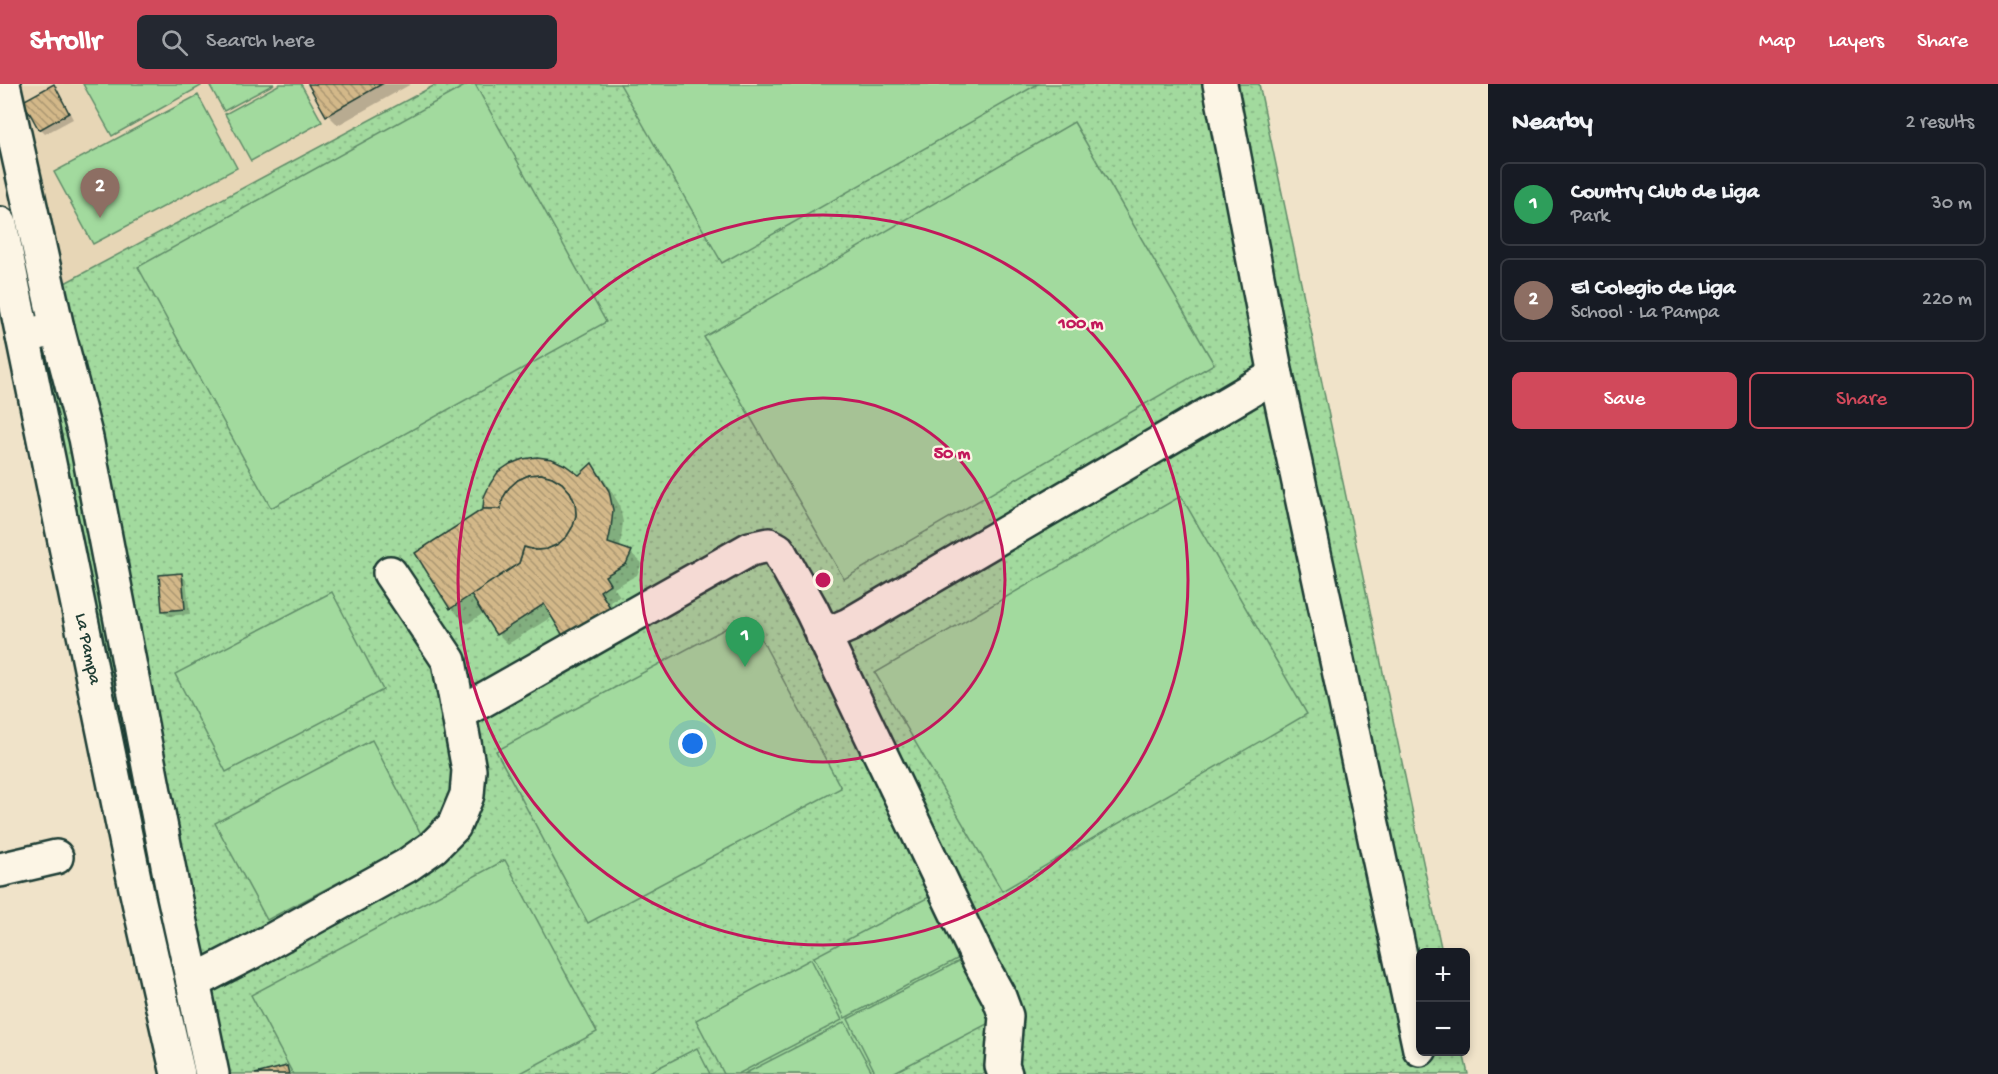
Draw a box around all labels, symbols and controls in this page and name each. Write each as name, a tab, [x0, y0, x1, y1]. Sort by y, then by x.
search box	[137, 15, 557, 69]
text: Strollr	[30, 26, 101, 59]
icon: search	[158, 26, 191, 59]
text: Search here	[206, 29, 315, 55]
text: Map	[1759, 30, 1795, 55]
text: Layers	[1828, 30, 1884, 55]
text: Share	[1917, 30, 1968, 55]
text: Nearby	[1512, 108, 1593, 139]
text: 2 results	[1905, 112, 1974, 135]
pin: 2	[80, 168, 120, 218]
text: Country Club de Liga	[1571, 180, 1759, 206]
text: 1	[1529, 193, 1538, 216]
text: 30 m	[1931, 193, 1972, 216]
text: Park	[1571, 206, 1609, 229]
text: El Colegio de Liga	[1571, 276, 1735, 302]
text: 2	[1529, 289, 1538, 312]
text: 220 m	[1922, 289, 1972, 312]
text: School · La Pampa	[1571, 302, 1719, 325]
text: 100 m	[1058, 314, 1104, 335]
button: Save	[1512, 372, 1737, 429]
button: Share	[1749, 372, 1974, 429]
text: 50 m	[934, 444, 971, 465]
centre of rings	[813, 570, 833, 590]
street label: La Pampa	[69, 611, 105, 688]
pin: 1	[726, 618, 764, 667]
your location	[678, 729, 707, 758]
map controls	[1416, 948, 1470, 1056]
button: +	[1416, 948, 1470, 1002]
button: −	[1416, 1002, 1470, 1056]

